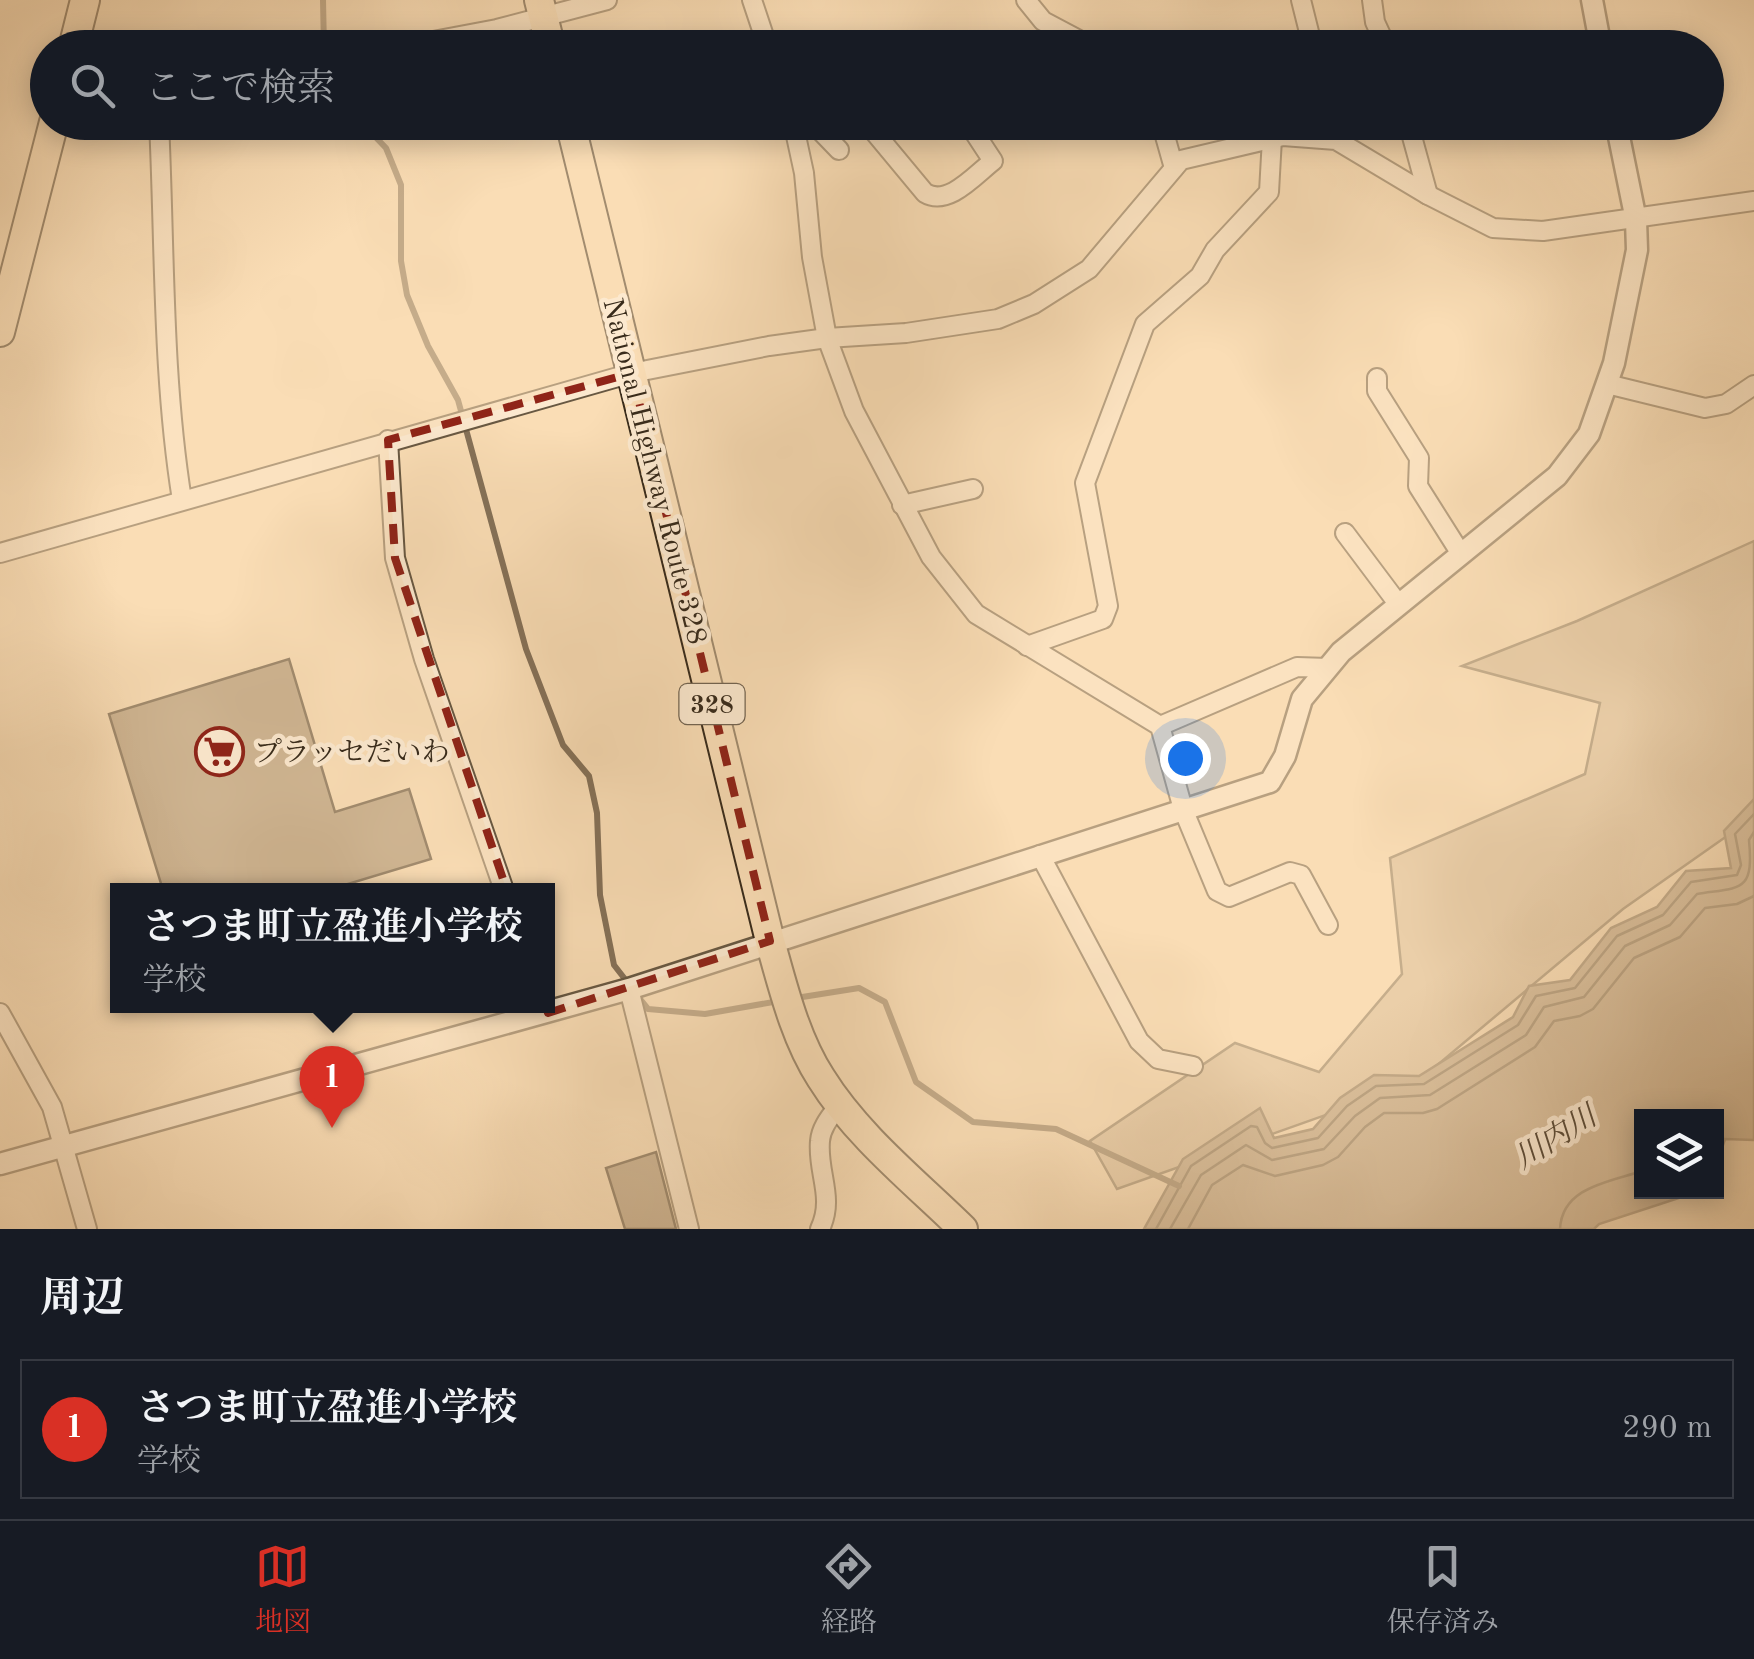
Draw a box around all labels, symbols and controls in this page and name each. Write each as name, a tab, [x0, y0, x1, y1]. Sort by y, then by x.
search box	[30, 30, 1724, 140]
icon: search	[65, 58, 120, 113]
text: ここで検索	[145, 71, 335, 109]
street label: National Highway Route 328	[596, 296, 710, 648]
road number: 328	[680, 684, 744, 724]
supermarket icon: プラッセだいわ	[193, 725, 245, 777]
your location	[1160, 733, 1211, 784]
place label: プラッセだいわ	[254, 738, 449, 768]
popup	[110, 883, 555, 1013]
text: さつま町立盈進小学校	[142, 910, 523, 948]
text: 学校	[142, 966, 207, 998]
pin: 1	[300, 1046, 364, 1128]
water label: 川内川	[1508, 1098, 1605, 1175]
map controls	[1634, 1109, 1724, 1199]
button: layers	[1634, 1109, 1724, 1199]
text: 周辺	[40, 1279, 124, 1321]
text: さつま町立盈進小学校	[137, 1391, 517, 1429]
text: 1	[65, 1413, 84, 1445]
text: 290 m	[1622, 1413, 1712, 1445]
text: 学校	[137, 1447, 201, 1479]
tab: 地図	[255, 1539, 311, 1642]
tab: 経路	[821, 1539, 877, 1642]
tab: 保存済み	[1387, 1539, 1499, 1642]

